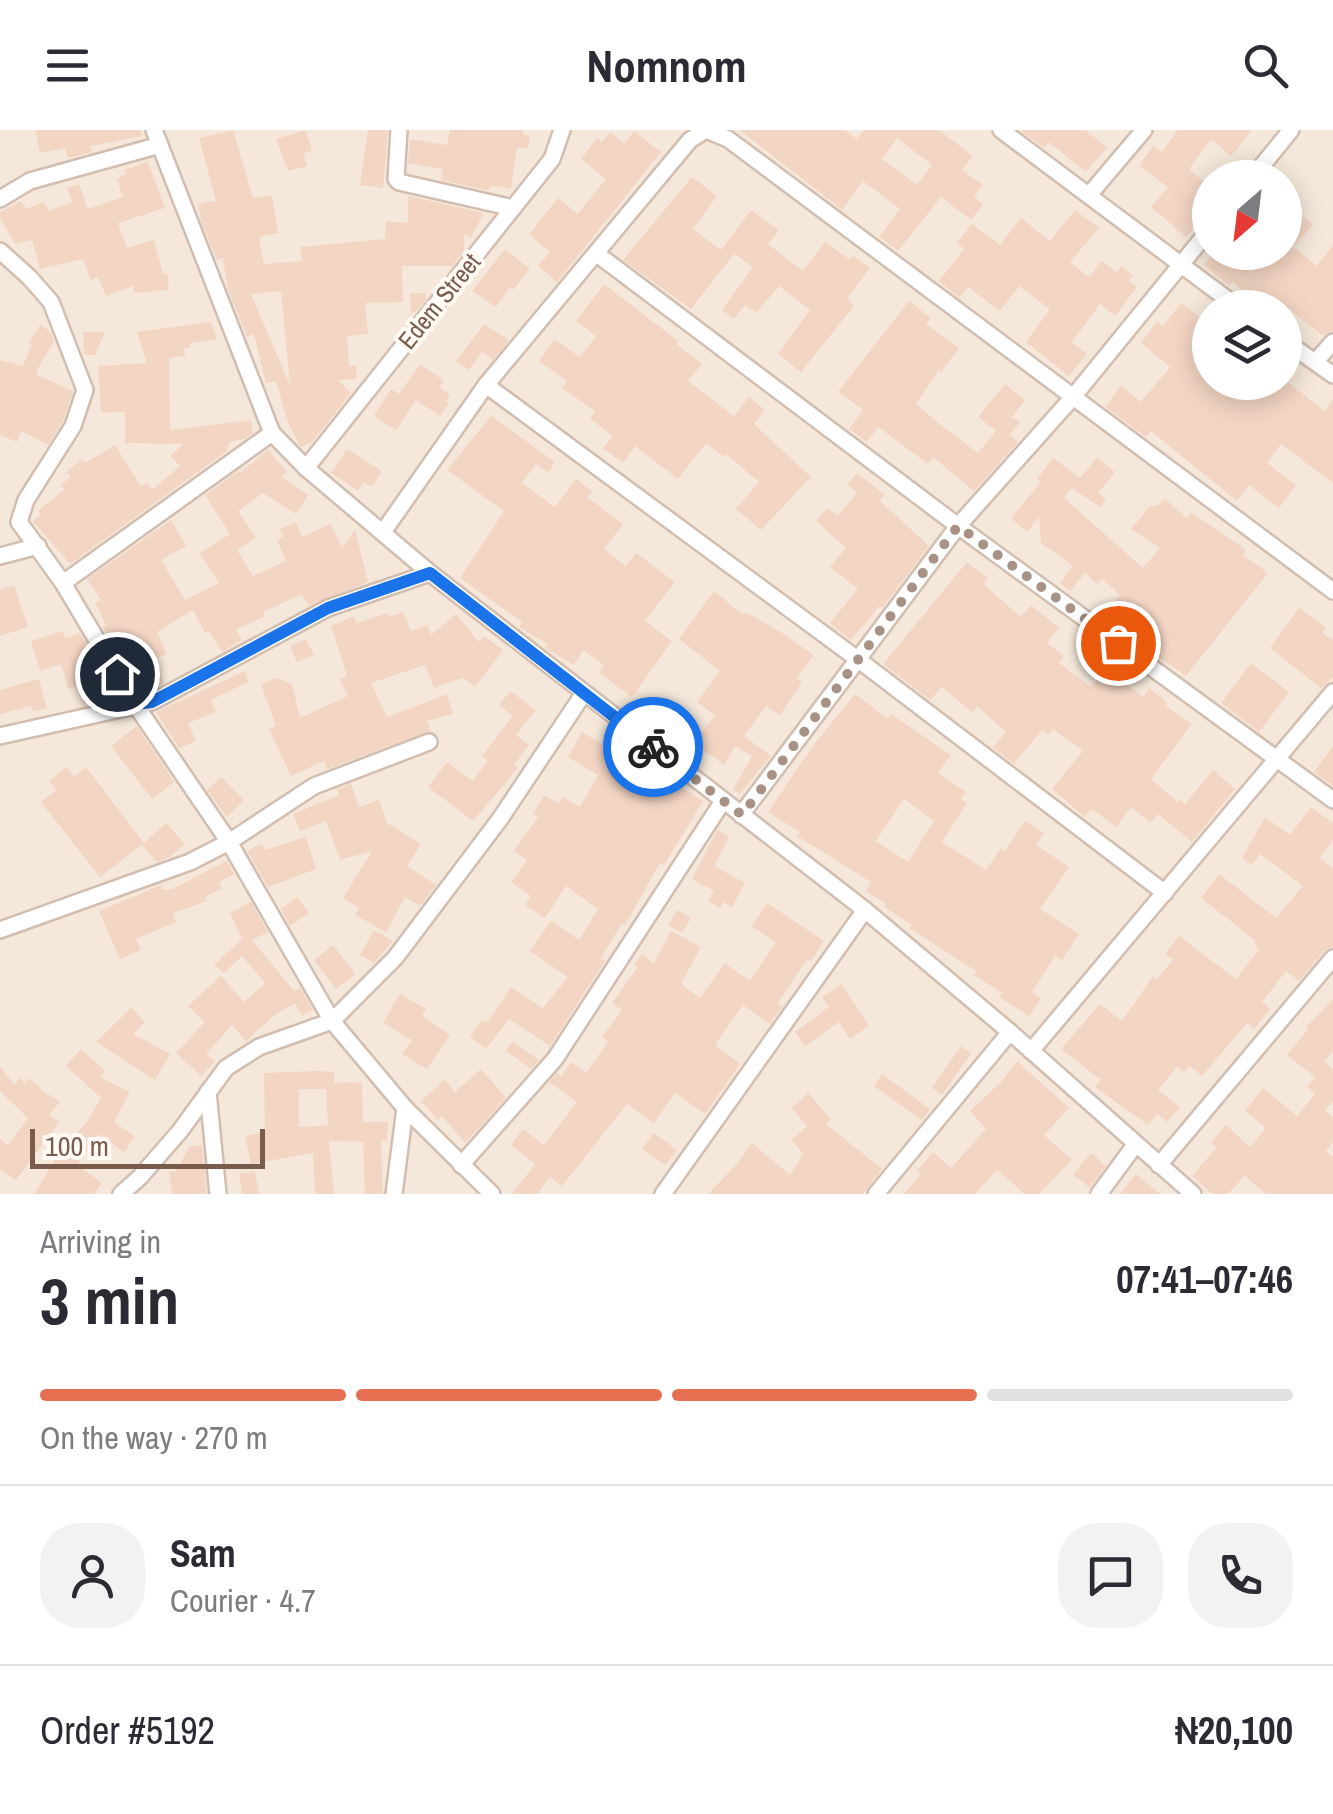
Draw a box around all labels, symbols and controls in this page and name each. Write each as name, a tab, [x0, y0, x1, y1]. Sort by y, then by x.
text: Nomnom	[587, 35, 746, 96]
icon: menu	[40, 38, 95, 93]
icon: search	[1238, 38, 1293, 93]
north arrow	[1192, 160, 1302, 270]
map controls	[1192, 160, 1302, 400]
street label: Edem Street	[390, 246, 488, 356]
button: layers	[1192, 290, 1302, 400]
pin	[1076, 601, 1161, 686]
icon: bag	[1091, 616, 1146, 671]
pin	[75, 632, 160, 717]
icon: home	[90, 647, 145, 702]
courier	[603, 697, 703, 797]
icon: bike	[626, 720, 681, 775]
scale bar	[30, 1124, 265, 1168]
text: 100 m	[45, 1127, 109, 1165]
text: Arriving in	[40, 1220, 161, 1263]
text: 07:41–07:46	[1116, 1254, 1293, 1305]
text: 3 min	[40, 1257, 179, 1344]
text: On the way · 270 m	[40, 1416, 268, 1459]
button: person	[40, 1523, 145, 1628]
button: chat	[1058, 1523, 1163, 1628]
button: phone	[1188, 1523, 1293, 1628]
text: Sam	[170, 1528, 236, 1579]
text: Courier · 4.7	[170, 1579, 316, 1622]
text: Order #5192	[40, 1705, 215, 1756]
text: ₦20,100	[1175, 1705, 1293, 1756]

